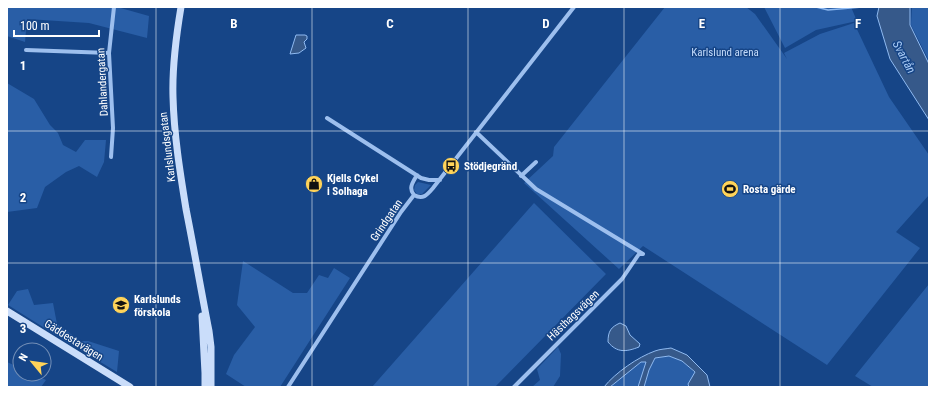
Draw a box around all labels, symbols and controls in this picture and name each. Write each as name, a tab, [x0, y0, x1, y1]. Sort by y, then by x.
scale bar	[14, 12, 99, 38]
text: B	[230, 16, 238, 31]
text: C	[386, 16, 394, 31]
text: D	[542, 16, 550, 31]
text: E	[699, 16, 706, 31]
text: F	[855, 16, 861, 31]
text: 100 m	[20, 19, 50, 33]
water label: Svartån	[890, 38, 919, 76]
park label: Karlslund arena	[691, 46, 759, 59]
street label: Dahlandergatan	[94, 47, 111, 116]
text: 1	[20, 58, 26, 73]
street label: Karlslundsgatan	[157, 111, 178, 183]
bus stop icon: Stödjegränd	[441, 156, 461, 176]
place label: Stödjegränd	[464, 160, 517, 173]
place label: Kjells Cykel i Solhaga	[327, 172, 379, 198]
shop icon: Kjells Cykel i Solhaga	[304, 174, 324, 194]
sports icon: Rosta gärde	[720, 179, 740, 199]
place label: Rosta gärde	[743, 183, 796, 196]
text: 2	[20, 190, 27, 205]
street label: Grindgatan	[368, 197, 405, 244]
street label: Hästhagsvägen	[545, 287, 602, 343]
place label: Karlslunds förskola	[134, 293, 181, 319]
school or university icon: Karlslunds förskola	[111, 295, 131, 315]
street label: Gäddestavägen	[42, 317, 106, 364]
text: 3	[20, 321, 26, 336]
north arrow	[12, 342, 52, 382]
text: N	[16, 351, 31, 363]

